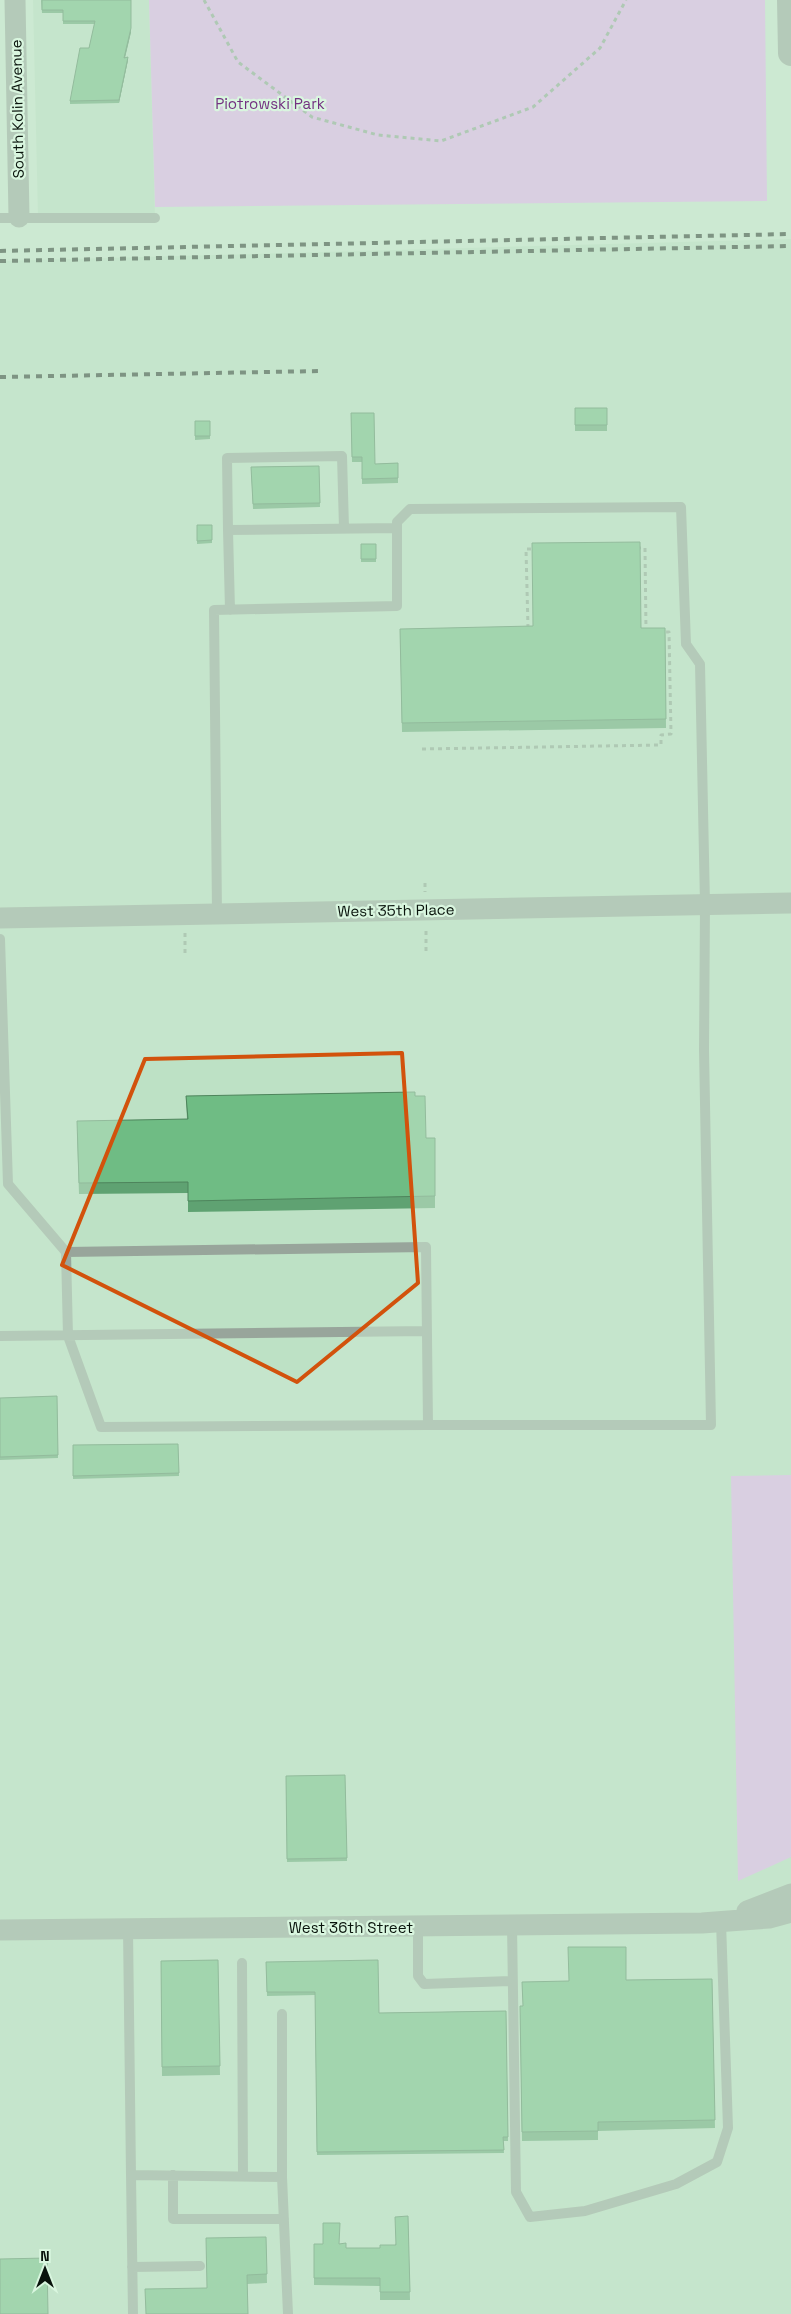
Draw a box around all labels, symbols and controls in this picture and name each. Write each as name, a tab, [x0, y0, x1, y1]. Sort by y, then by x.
street label: South Kolin Avenue	[6, 39, 28, 179]
park label: Piotrowski Park	[215, 94, 325, 113]
street label: West 35th Place	[337, 899, 455, 921]
street label: West 36th Street	[289, 1918, 413, 1937]
north arrow	[20, 2244, 70, 2294]
text: N	[40, 2247, 50, 2265]

